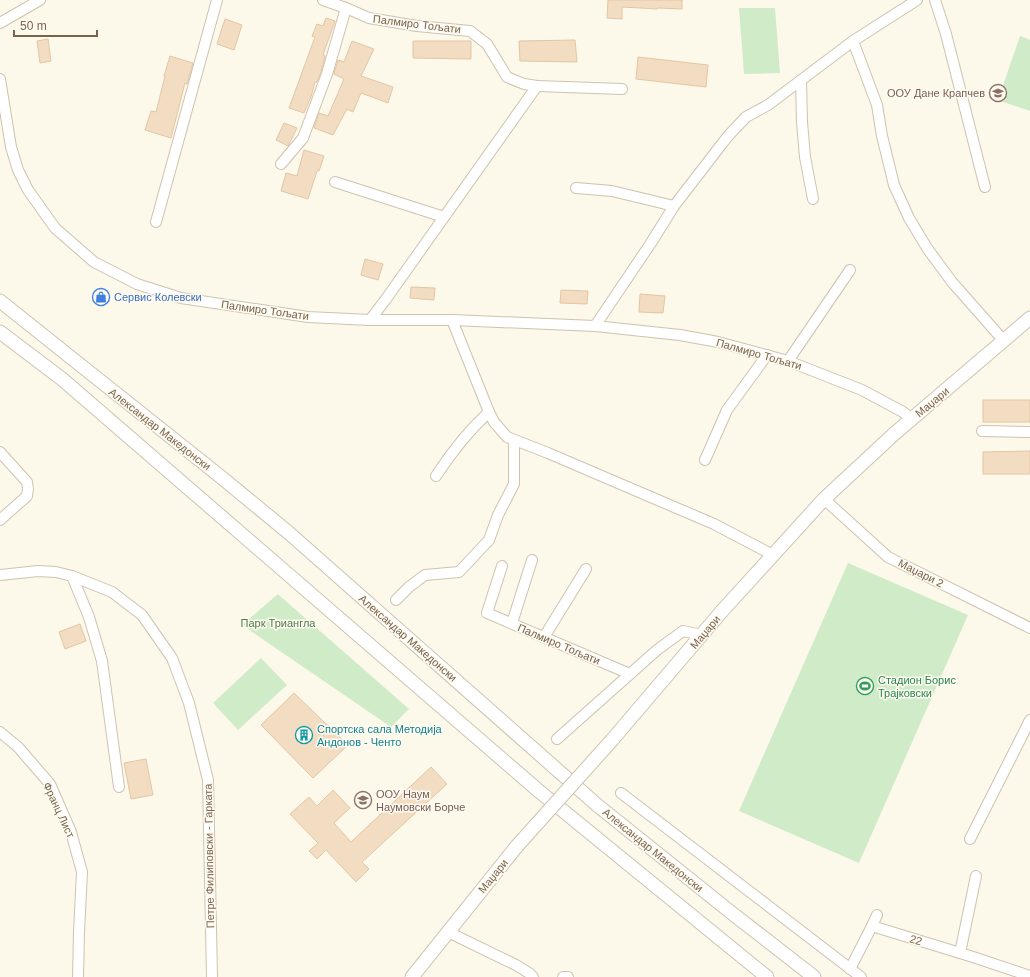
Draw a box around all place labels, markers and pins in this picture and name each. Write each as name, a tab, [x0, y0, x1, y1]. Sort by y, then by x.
school or university icon: ООУ Дане Крапчев	[988, 83, 1008, 103]
place label: ООУ Дане Крапчев	[887, 87, 985, 99]
shop icon: Сервис Колевски	[91, 287, 111, 307]
place label: Сервис Колевски	[114, 291, 202, 303]
place label: Стадион Борис Трајковски	[878, 674, 956, 699]
sports icon: Стадион Борис Трајковски	[855, 676, 875, 696]
place label: Спортска сала Методија Андонов - Ченто	[317, 723, 443, 748]
building icon: Спортска сала Методија Андонов - Ченто	[294, 725, 314, 745]
place label: ООУ Наум Наумовски Борче	[376, 788, 465, 813]
school or university icon: ООУ Наум Наумовски Борче	[353, 790, 373, 810]

